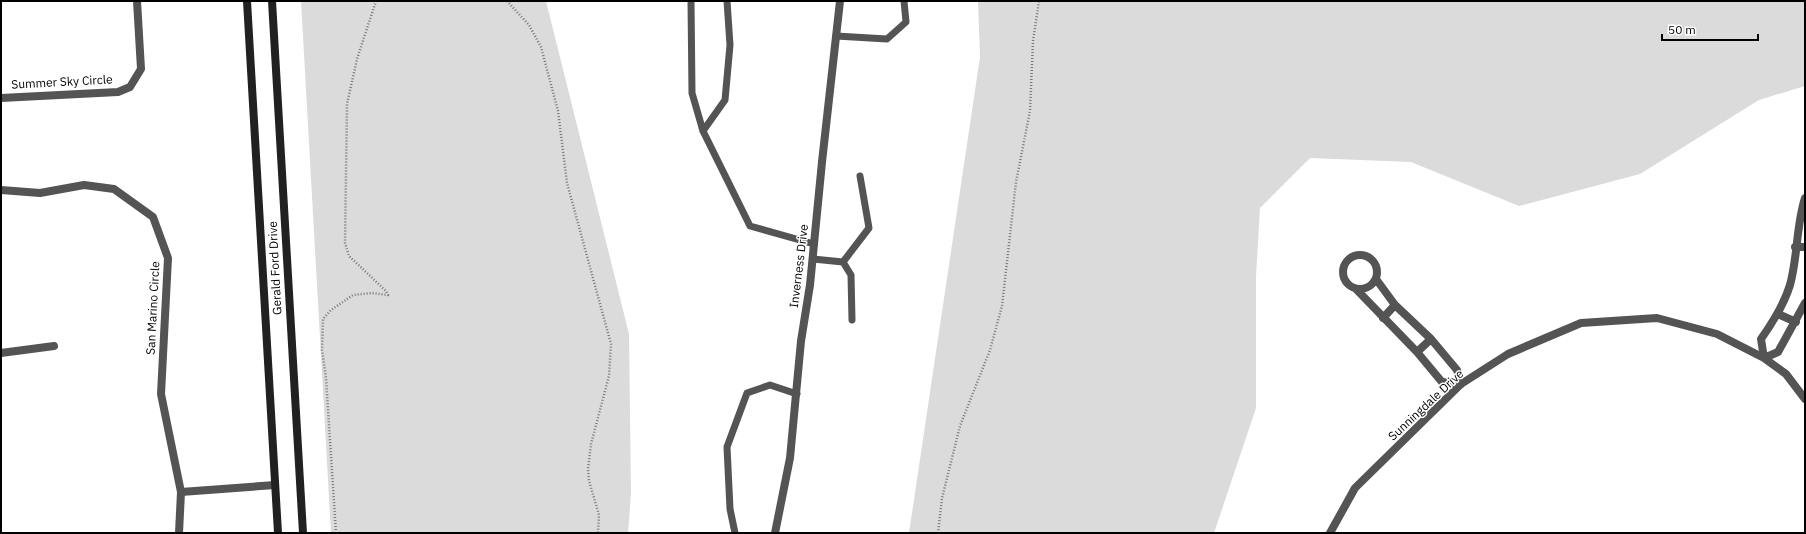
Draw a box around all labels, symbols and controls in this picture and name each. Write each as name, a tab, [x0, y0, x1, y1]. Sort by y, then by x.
scale bar	[1662, 16, 1758, 42]
text: 50 m	[1668, 22, 1696, 37]
street label: Summer Sky Circle	[11, 71, 113, 92]
street label: Gerald Ford Drive	[265, 220, 284, 315]
street label: Inverness Drive	[786, 223, 811, 309]
street label: San Marino Circle	[143, 260, 162, 355]
street label: Sunningdale Drive	[1385, 366, 1467, 443]

